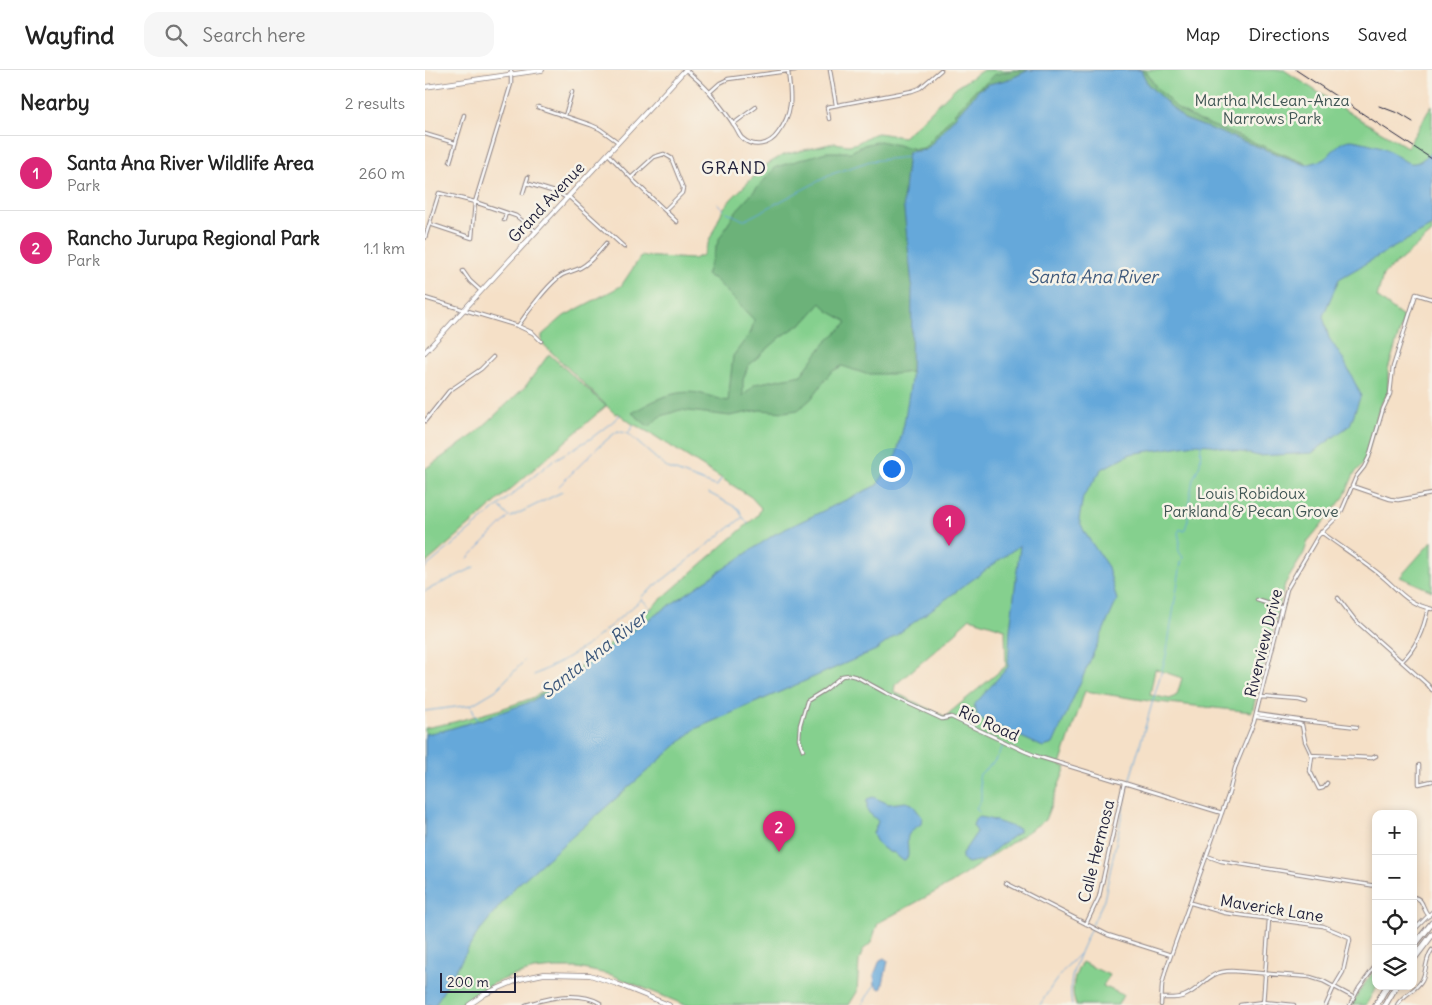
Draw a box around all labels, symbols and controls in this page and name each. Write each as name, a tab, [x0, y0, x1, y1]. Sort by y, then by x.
search box	[144, 12, 494, 57]
text: Wayfind	[25, 20, 114, 50]
icon: search	[162, 21, 190, 49]
text: Search here	[202, 23, 306, 47]
text: Map	[1185, 23, 1220, 46]
text: Directions	[1248, 23, 1330, 46]
text: Saved	[1358, 23, 1407, 46]
text: Nearby	[20, 89, 90, 116]
park label: Martha McLean-Anza Narrows Park	[1194, 90, 1350, 128]
text: 2 results	[345, 93, 405, 113]
text: Santa Ana River Wildlife Area	[67, 151, 314, 175]
district label: GRAND	[701, 156, 767, 179]
street label: Grand Avenue	[504, 157, 588, 247]
text: 1	[33, 163, 39, 183]
text: 260 m	[359, 163, 405, 183]
text: Park	[67, 175, 100, 195]
text: Rancho Jurupa Regional Park	[67, 226, 320, 250]
text: 2	[32, 238, 40, 258]
text: 1.1 km	[364, 238, 405, 258]
text: Park	[67, 250, 100, 270]
water label: Santa Ana River	[1029, 265, 1160, 288]
your location	[879, 456, 905, 482]
park label: Louis Robidoux Parkland & Pecan Grove	[1163, 483, 1339, 521]
pin: 1	[933, 505, 965, 546]
street label: Riverview Drive	[1240, 587, 1286, 699]
water label: Santa Ana River	[536, 604, 654, 703]
street label: Rio Road	[956, 701, 1022, 745]
street label: Calle Hermosa	[1074, 798, 1118, 904]
map controls	[1372, 810, 1417, 990]
button: +	[1372, 810, 1417, 855]
pin: 2	[763, 811, 795, 852]
button: −	[1372, 855, 1417, 900]
street label: Maverick Lane	[1219, 890, 1325, 926]
button: locate	[1372, 900, 1417, 945]
button: layers	[1372, 945, 1417, 990]
scale bar	[440, 970, 516, 993]
text: 200 m	[447, 973, 489, 991]

